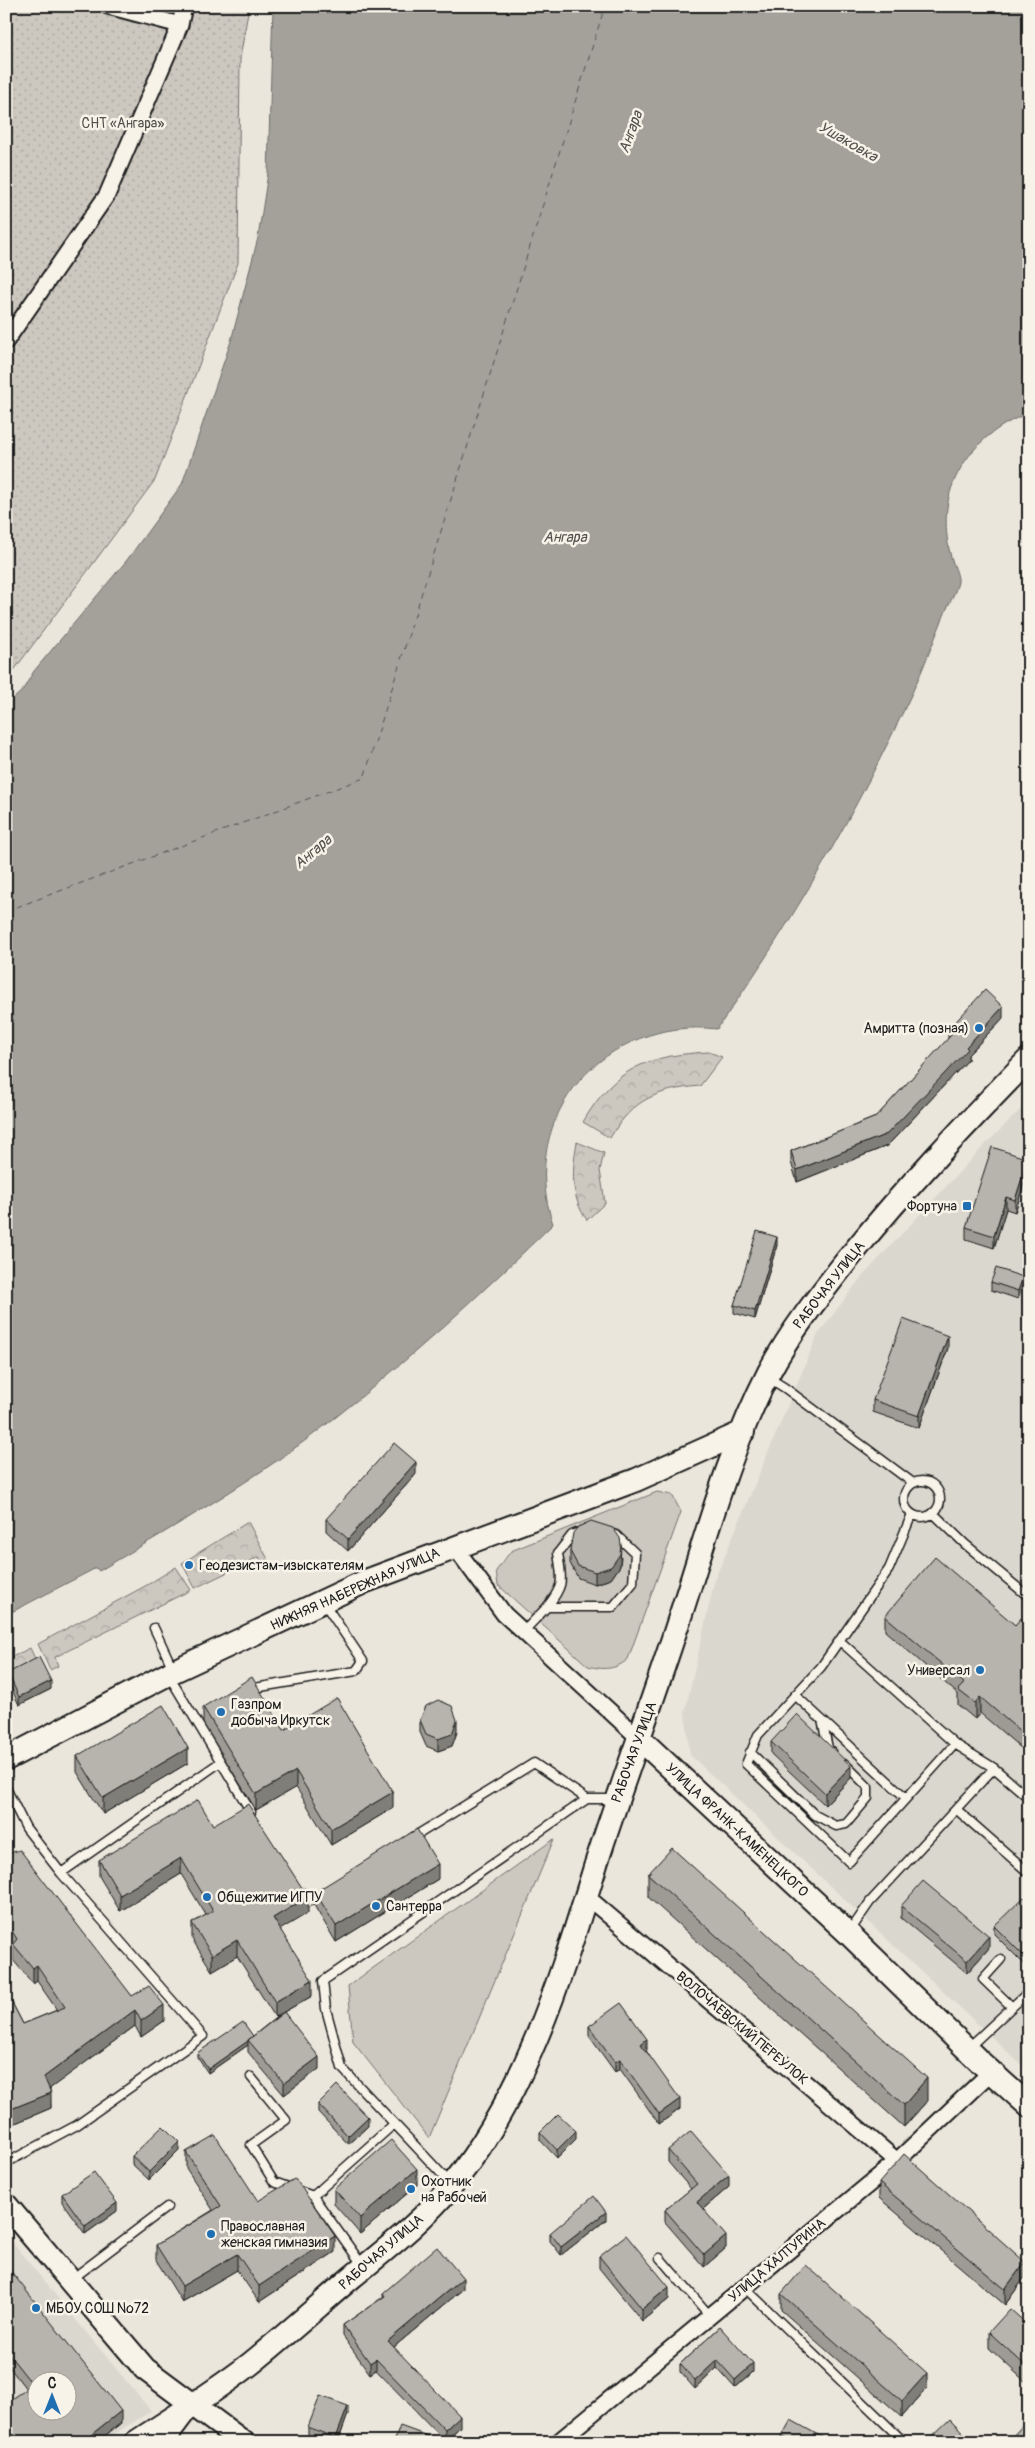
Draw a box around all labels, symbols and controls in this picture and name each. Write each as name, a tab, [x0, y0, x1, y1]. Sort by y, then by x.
water label: Ангара	[615, 107, 648, 156]
park label: СНТ «Ангара»	[82, 115, 164, 132]
water label: Ушаковка	[815, 118, 882, 167]
water label: Ангара	[543, 528, 588, 547]
water label: Ангара	[290, 830, 336, 873]
place label: Амритта (позная)	[863, 1020, 969, 1037]
marker: Амритта (позная)	[973, 1022, 985, 1034]
place label: Фортуна	[907, 1198, 957, 1215]
marker: Фортуна	[961, 1200, 973, 1212]
street label: РАБОЧАЯ УЛИЦА	[790, 1238, 868, 1332]
street label: НИЖНЯЯ НАБЕРЕЖНАЯ УЛИЦА	[268, 1544, 442, 1634]
place label: Геодезистам-изыскателям	[199, 1557, 364, 1574]
marker: Геодезистам-изыскателям	[183, 1559, 195, 1571]
place label: Универсал	[907, 1662, 970, 1679]
marker: Универсал	[974, 1664, 986, 1676]
place label: Газпром добыча Иркутск	[231, 1696, 330, 1729]
street label: РАБОЧАЯ УЛИЦА	[608, 1699, 660, 1805]
marker: Газпром добыча Иркутск	[215, 1706, 227, 1718]
street label: УЛИЦА ФРАНК-КАМЕНЕЦКОГО	[662, 1759, 812, 1901]
place label: Общежитие ИГПУ	[217, 1889, 323, 1906]
marker: Общежитие ИГПУ	[201, 1891, 213, 1903]
place label: Сантерра	[386, 1898, 442, 1915]
marker: Сантерра	[370, 1900, 382, 1912]
street label: ВОЛОЧАЕВСКИЙ ПЕРЕУЛОК	[673, 1968, 811, 2088]
place label: Охотник на Рабочей	[421, 2173, 487, 2206]
marker: Охотник на Рабочей	[405, 2183, 417, 2195]
street label: РАБОЧАЯ УЛИЦА	[335, 2211, 427, 2293]
street label: УЛИЦА ХАЛТУРИНА	[725, 2214, 829, 2306]
place label: Православная женская гимназия	[221, 2218, 328, 2251]
marker: Православная женская гимназия	[205, 2228, 217, 2240]
place label: МБОУ СОШ №72	[46, 2300, 149, 2317]
marker: МБОУ СОШ №72	[30, 2302, 42, 2314]
north arrow	[28, 2370, 78, 2420]
text: С	[48, 2375, 57, 2392]

